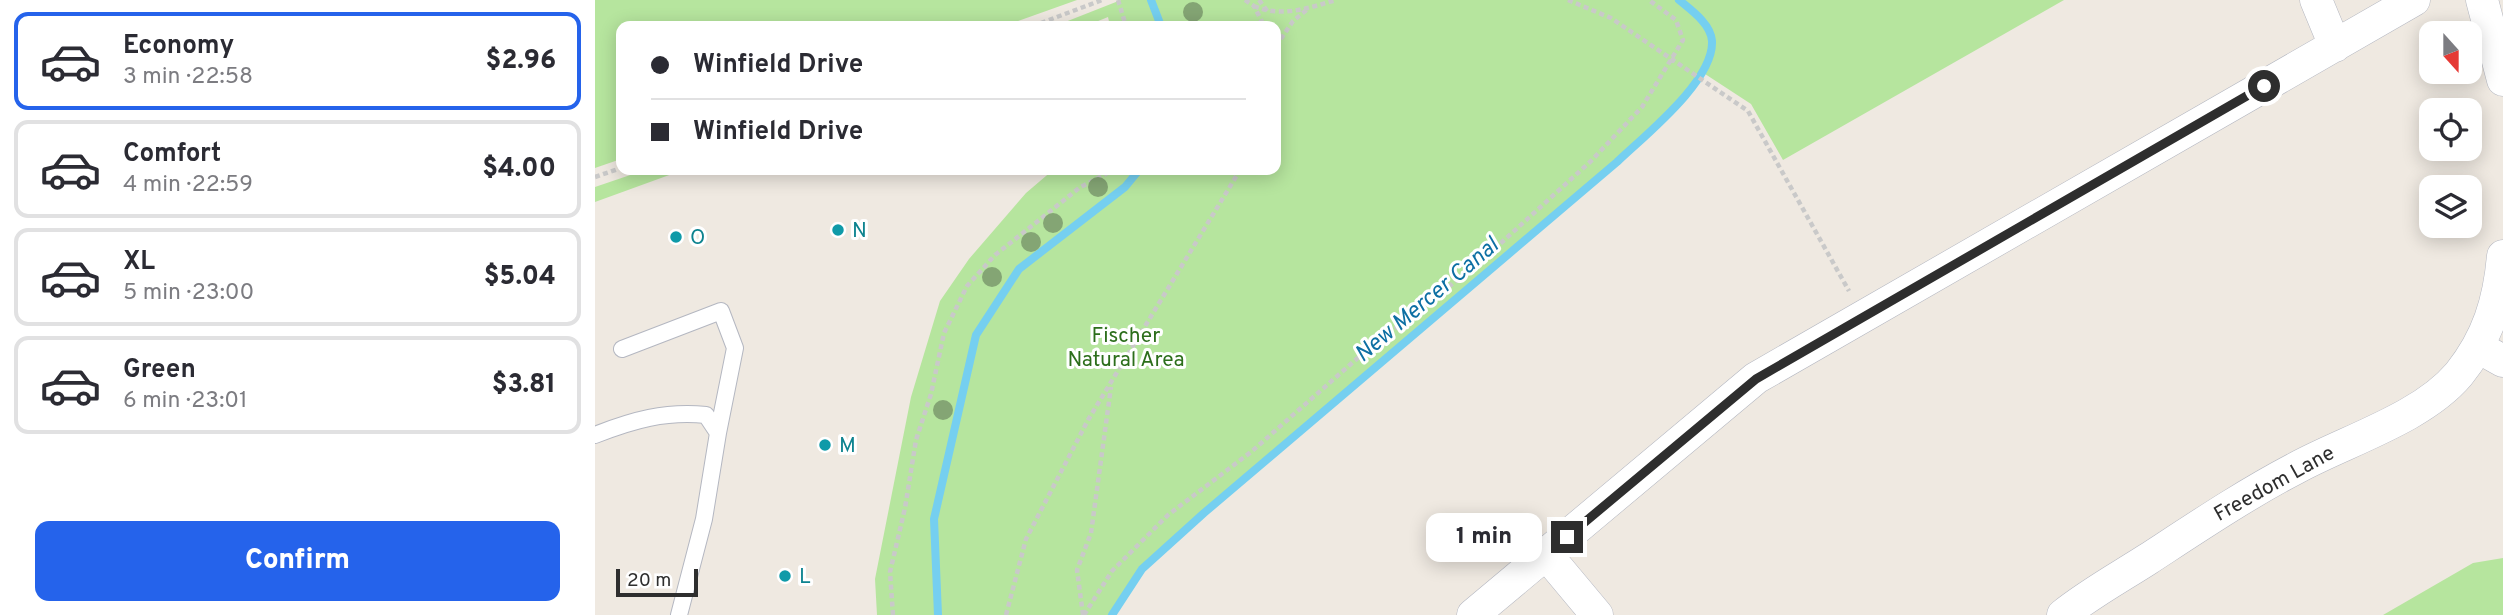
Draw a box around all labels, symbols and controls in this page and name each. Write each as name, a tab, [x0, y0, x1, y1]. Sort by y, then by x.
north arrow	[2419, 21, 2481, 84]
map controls	[2419, 21, 2482, 238]
icon: car	[39, 30, 102, 93]
text: Economy	[123, 30, 234, 63]
text: $2.96	[486, 45, 556, 78]
text: Winfield Drive	[693, 49, 863, 82]
text: 3 min · 22:58	[123, 63, 253, 92]
route start	[2248, 70, 2280, 102]
button: locate	[2419, 98, 2482, 161]
text: Winfield Drive	[693, 116, 863, 149]
icon: car	[39, 138, 102, 201]
text: Comfort	[123, 138, 221, 171]
text: $4.00	[482, 153, 556, 186]
text: 4 min · 22:59	[123, 171, 253, 200]
button: layers	[2419, 175, 2482, 238]
place label: N	[852, 218, 867, 245]
marker: N	[830, 222, 846, 238]
place label: O	[690, 225, 705, 252]
marker: O	[668, 229, 684, 245]
water label: New Mercer Canal	[1350, 231, 1506, 370]
icon: car	[39, 246, 102, 309]
text: XL	[123, 246, 155, 279]
text: $5.04	[484, 261, 556, 294]
text: 5 min · 23:00	[123, 279, 254, 308]
park label: Fischer Natural Area	[1068, 323, 1184, 374]
icon: car	[39, 354, 102, 417]
text: Green	[123, 354, 196, 387]
text: $3.81	[492, 369, 556, 402]
text: 6 min · 23:01	[123, 387, 248, 416]
place label: M	[839, 433, 856, 460]
marker: M	[817, 437, 833, 453]
street label: Freedom Lane	[2210, 440, 2340, 529]
callout: 1 min	[1427, 512, 1543, 562]
button: Confirm	[35, 521, 560, 601]
route end	[1551, 521, 1583, 553]
text: 1 min	[1456, 523, 1512, 552]
place label: L	[799, 564, 811, 591]
scale bar	[616, 566, 698, 598]
marker: L	[777, 568, 793, 584]
text: 20 m	[627, 569, 671, 593]

